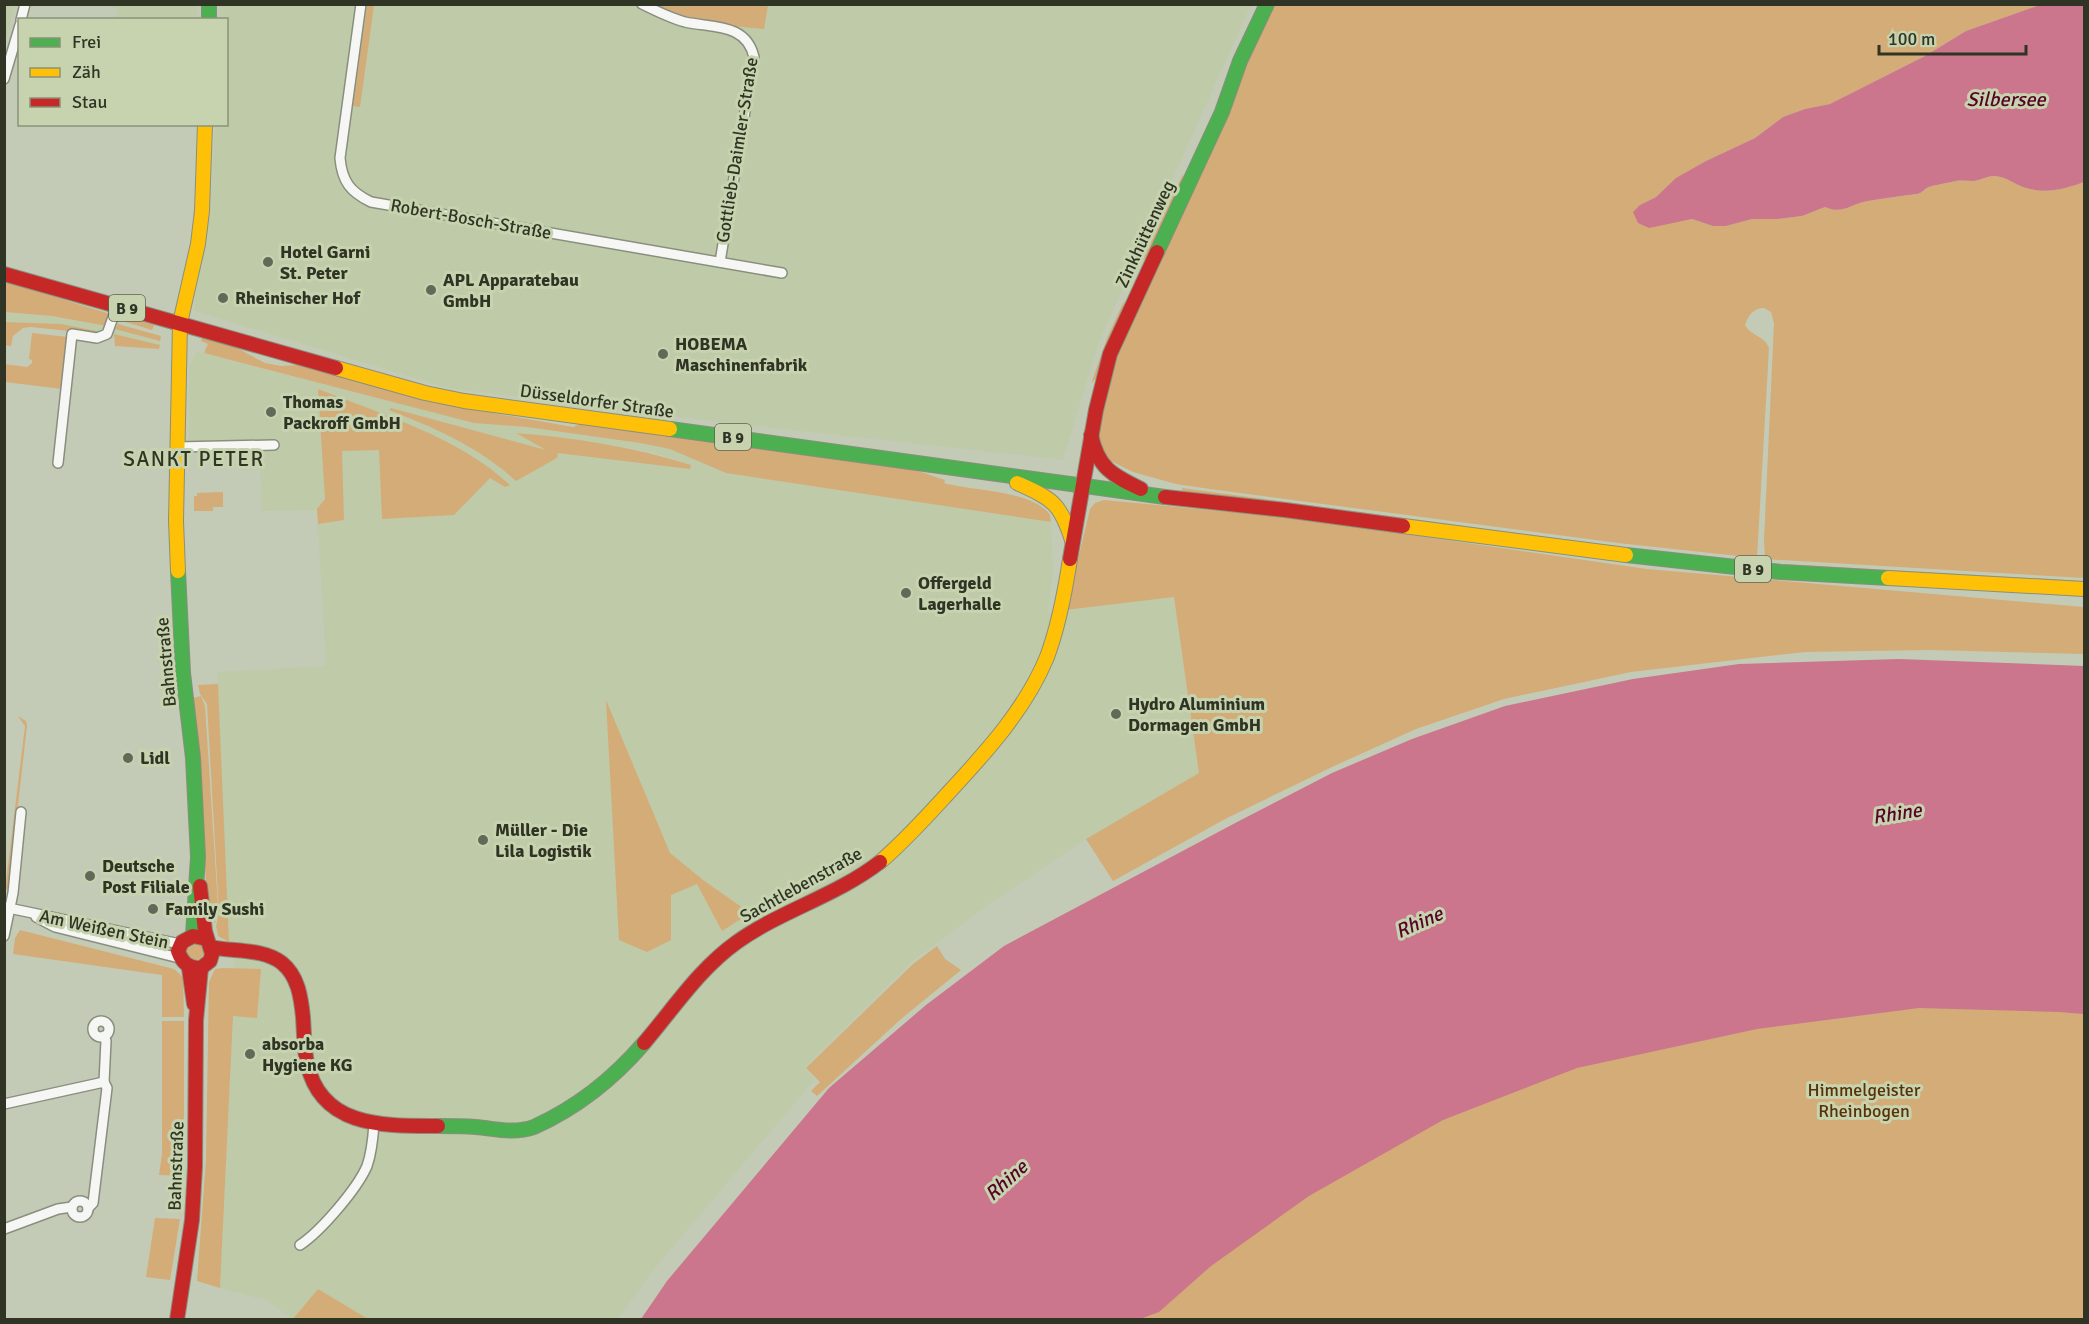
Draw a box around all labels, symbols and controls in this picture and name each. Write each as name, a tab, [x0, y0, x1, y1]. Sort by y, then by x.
legend	[18, 18, 228, 126]
scale bar	[1879, 18, 2026, 56]
text: 100 m	[1888, 28, 1935, 50]
text: Frei	[72, 31, 101, 53]
street label: Gottlieb-Daimler-Straße	[711, 56, 763, 244]
text: Zäh	[72, 61, 101, 83]
water label: Silbersee	[1966, 87, 2047, 112]
text: Stau	[72, 91, 107, 113]
street label: Zinkhüttenweg	[1111, 177, 1179, 291]
street label: Robert-Bosch-Straße	[389, 194, 553, 244]
place label: Hotel Garni St. Peter	[280, 241, 370, 284]
marker: Hotel Garni St. Peter	[261, 255, 275, 269]
place label: APL Apparatebau GmbH	[443, 269, 579, 312]
marker: APL Apparatebau GmbH	[424, 283, 438, 297]
place label: Rheinischer Hof	[235, 287, 361, 309]
marker: Rheinischer Hof	[216, 291, 230, 305]
road number: B 9	[109, 295, 145, 321]
place label: HOBEMA Maschinenfabrik	[675, 333, 808, 376]
marker: HOBEMA Maschinenfabrik	[656, 347, 670, 361]
street label: Düsseldorfer Straße	[519, 379, 675, 423]
place label: Thomas Packroff GmbH	[283, 391, 401, 434]
marker: Thomas Packroff GmbH	[264, 405, 278, 419]
road number: B 9	[715, 424, 751, 450]
district label: SANKT PETER	[123, 446, 265, 472]
road number: B 9	[1735, 556, 1771, 582]
place label: Offergeld Lagerhalle	[918, 572, 1001, 615]
marker: Offergeld Lagerhalle	[899, 586, 913, 600]
street label: Bahnstraße	[151, 616, 181, 708]
place label: Hydro Aluminium Dormagen GmbH	[1128, 693, 1265, 736]
marker: Hydro Aluminium Dormagen GmbH	[1109, 707, 1123, 721]
place label: Lidl	[140, 747, 170, 769]
marker: Lidl	[121, 751, 135, 765]
water label: Rhine	[1871, 797, 1924, 830]
place label: Müller - Die Lila Logistik	[495, 819, 592, 862]
marker: Müller - Die Lila Logistik	[476, 833, 490, 847]
street label: Sachtlebenstraße	[736, 842, 866, 928]
place label: Deutsche Post Filiale	[102, 855, 190, 898]
marker: Deutsche Post Filiale	[83, 869, 97, 883]
place label: Family Sushi	[165, 898, 264, 920]
water label: Rhine	[1392, 901, 1448, 944]
marker: Family Sushi	[146, 902, 160, 916]
street label: Am Weißen Stein	[37, 905, 171, 953]
place label: absorba Hygiene KG	[262, 1033, 353, 1076]
marker: absorba Hygiene KG	[243, 1047, 257, 1061]
park label: Himmelgeister Rheinbogen	[1808, 1079, 1921, 1122]
street label: Bahnstraße	[163, 1121, 189, 1211]
water label: Rhine	[980, 1154, 1034, 1206]

